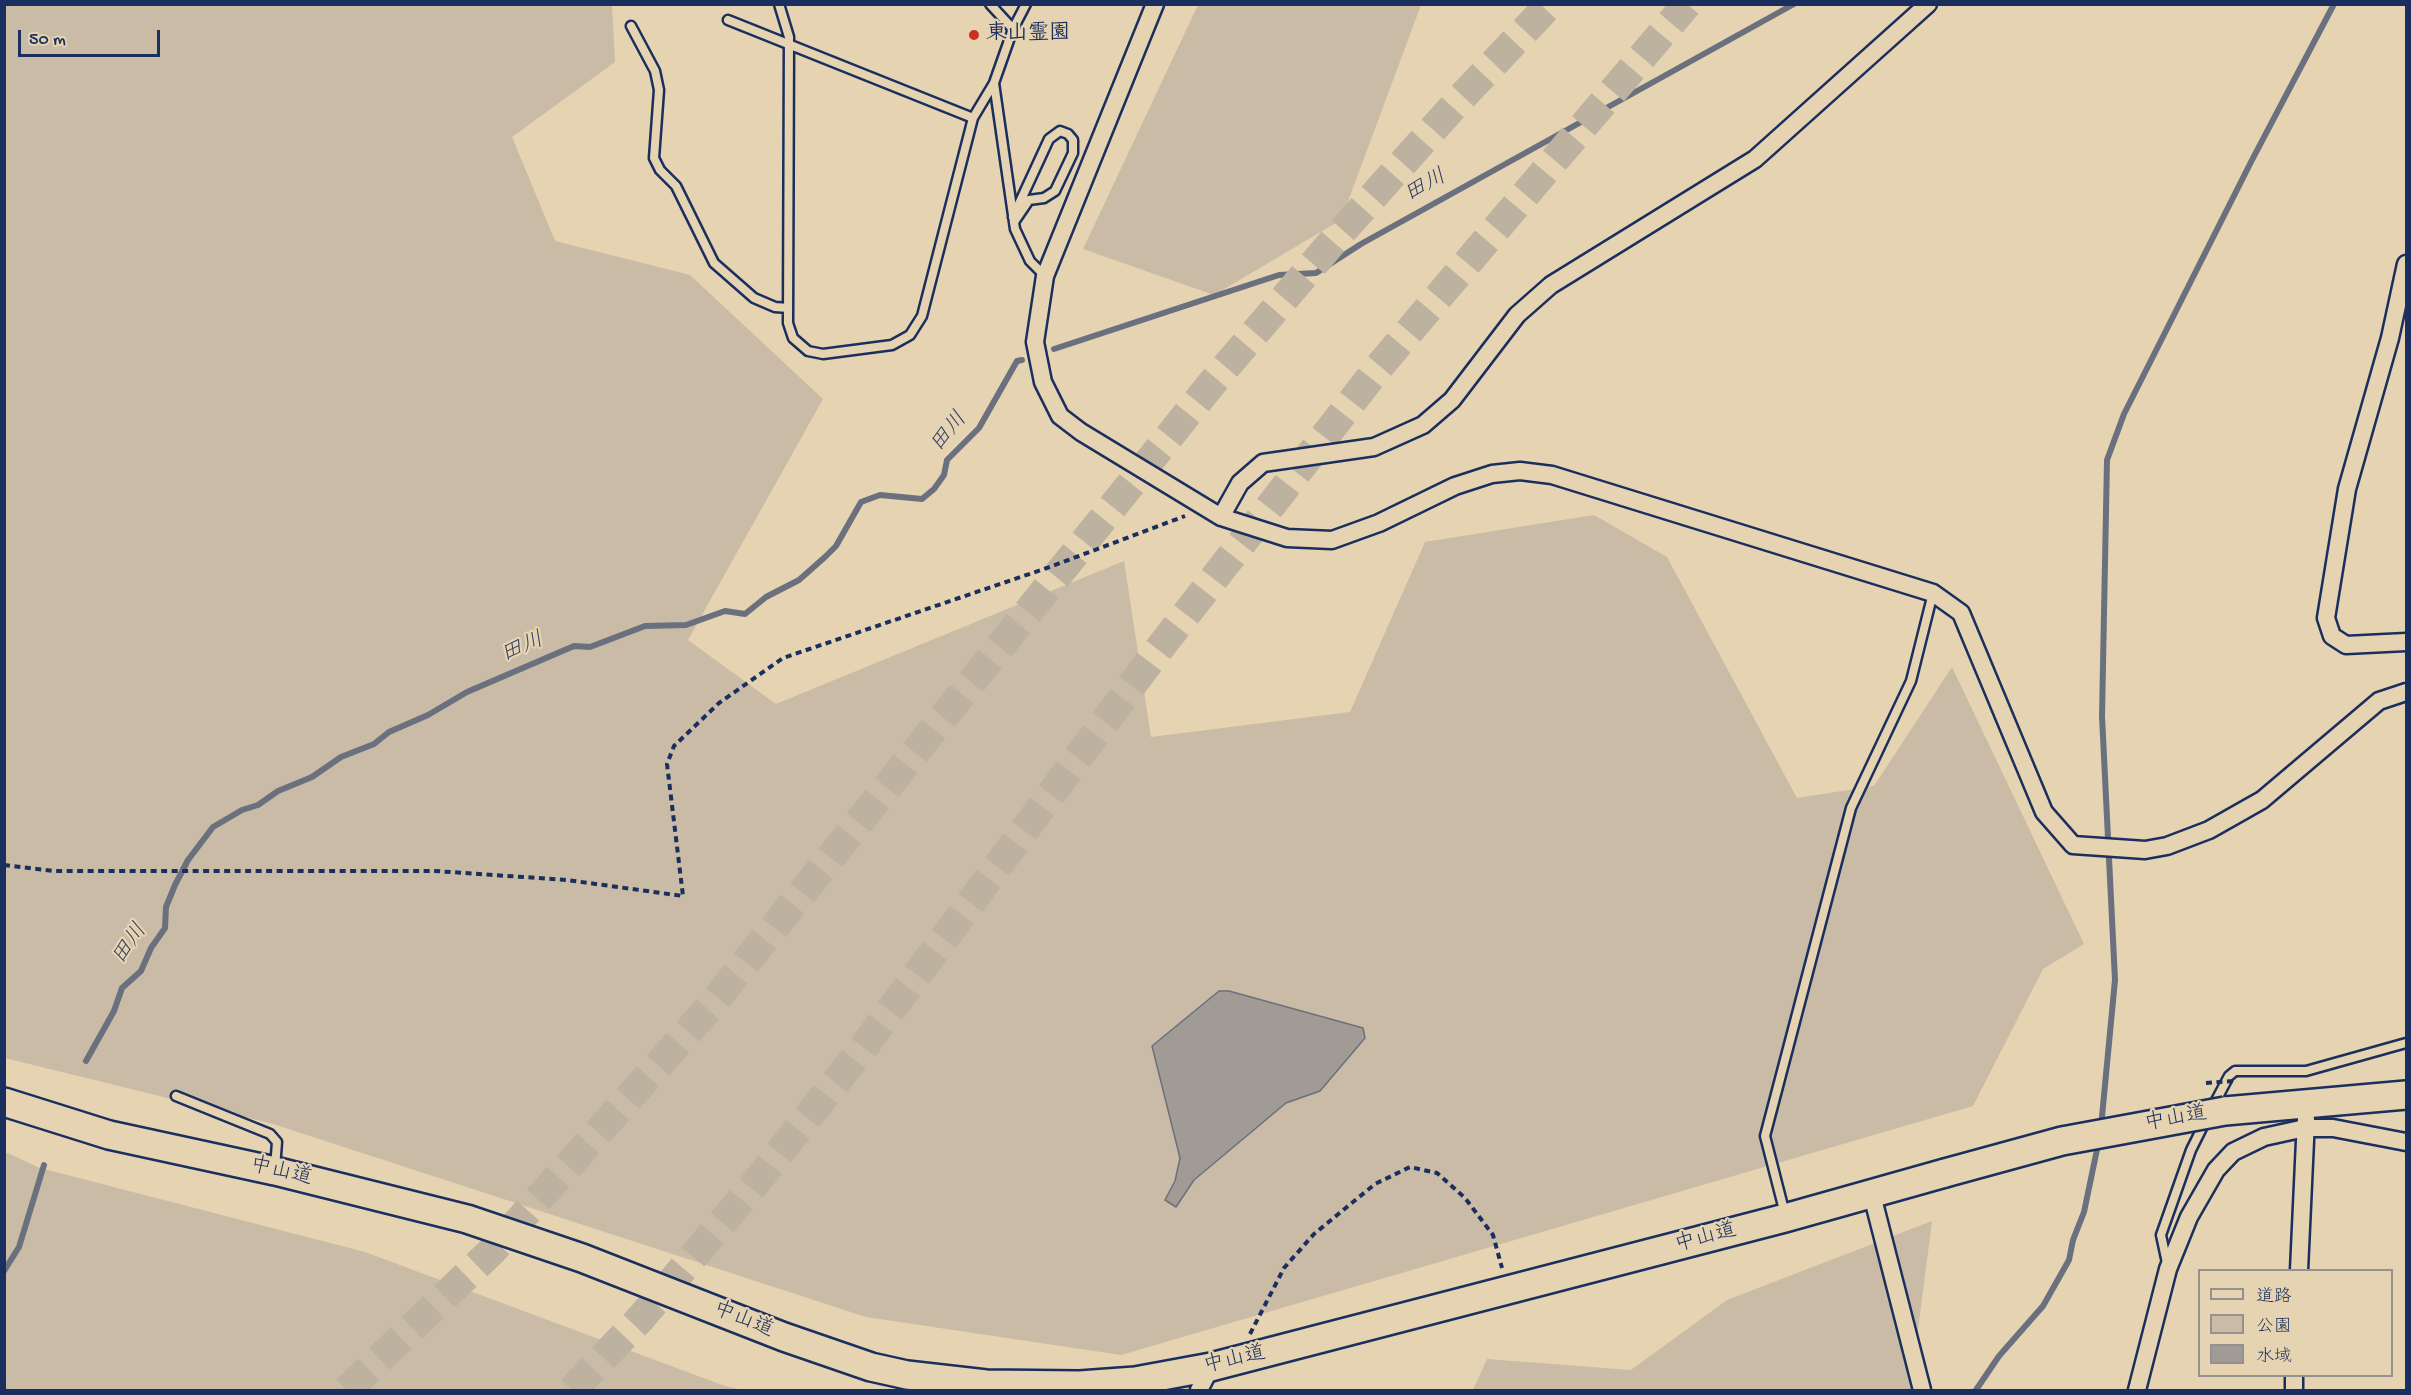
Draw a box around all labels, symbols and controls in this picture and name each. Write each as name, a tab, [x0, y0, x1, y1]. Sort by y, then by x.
scale bar	[21, 18, 164, 56]
place label: 東山霊園	[986, 22, 1070, 48]
marker: 東山霊園	[967, 28, 981, 42]
text: 50 m	[29, 30, 66, 51]
water label: 田川	[1400, 165, 1452, 209]
water label: 田川	[926, 408, 974, 458]
water label: 田川	[498, 628, 548, 670]
water label: 田川	[108, 919, 154, 971]
street label: 中山道	[2143, 1102, 2209, 1138]
street label: 中山道	[247, 1154, 315, 1192]
street label: 中山道	[1672, 1219, 1740, 1259]
legend	[2198, 1269, 2393, 1377]
text: 道路	[2256, 1287, 2292, 1308]
street label: 中山道	[709, 1298, 777, 1344]
text: 公園	[2256, 1317, 2292, 1338]
street label: 中山道	[1201, 1342, 1269, 1380]
text: 水域	[2256, 1347, 2292, 1368]

